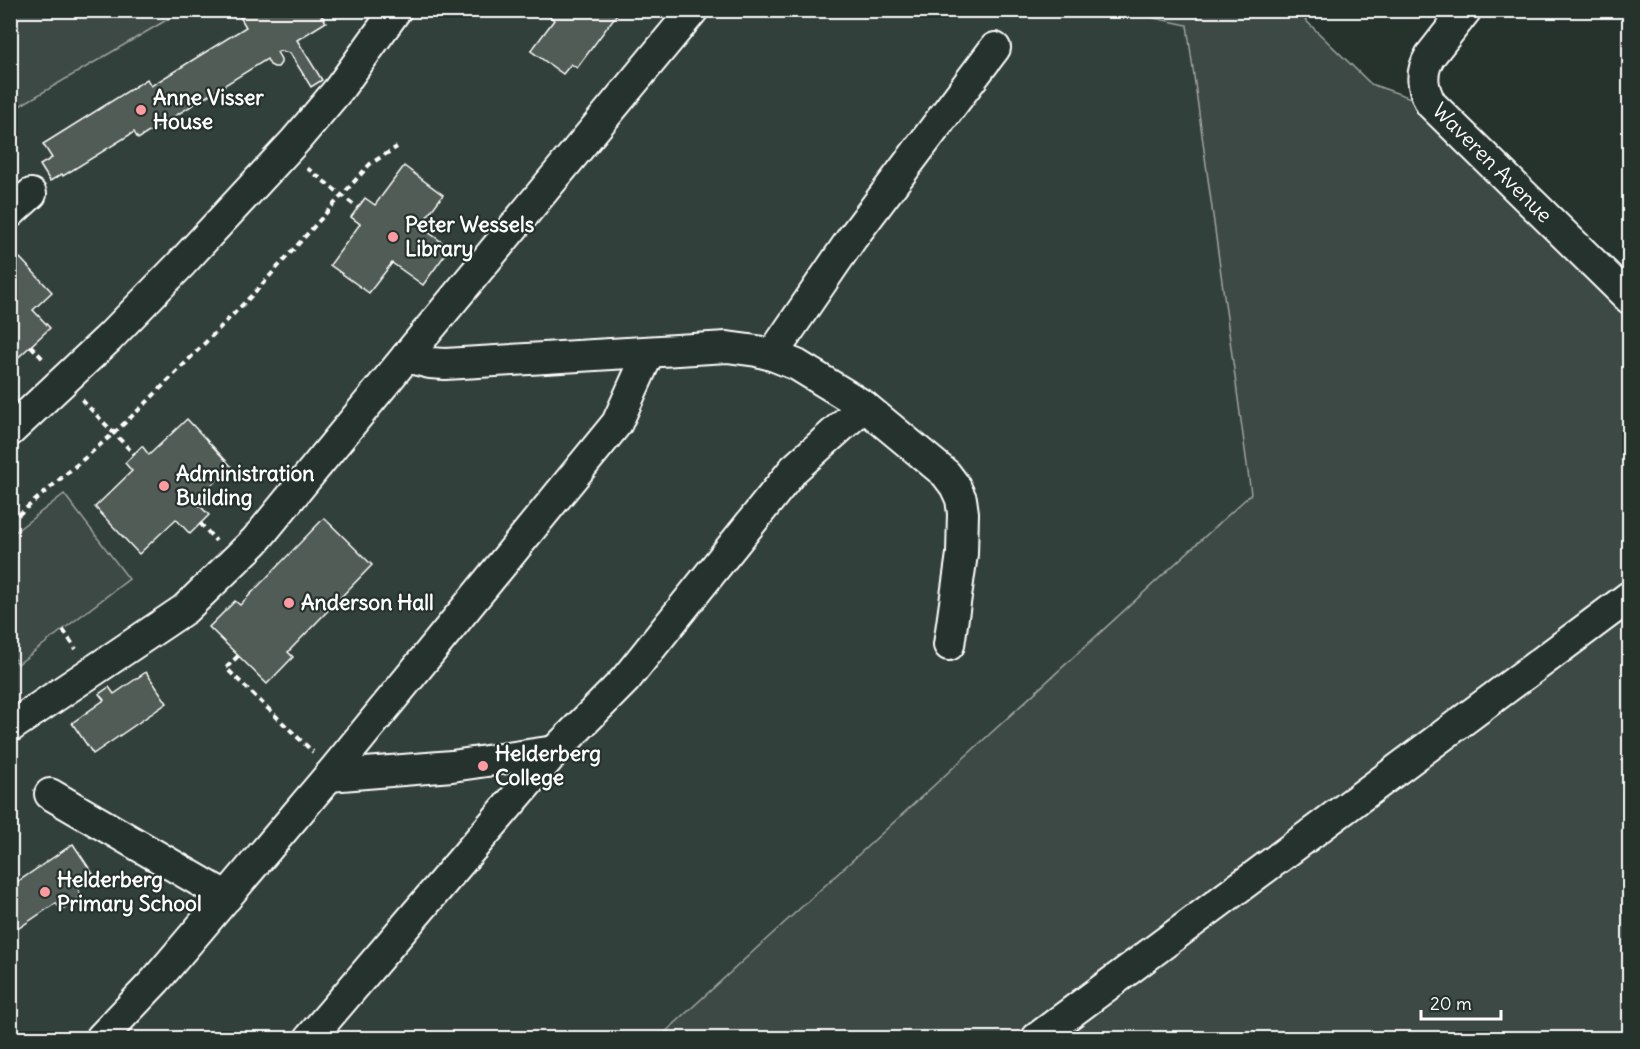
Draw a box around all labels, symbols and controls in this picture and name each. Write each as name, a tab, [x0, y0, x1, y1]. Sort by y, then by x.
place label: Anne Visser House	[153, 84, 264, 135]
street label: Waveren Avenue	[1427, 97, 1558, 228]
marker: Anne Visser House	[134, 103, 148, 117]
place label: Peter Wessels Library	[405, 211, 535, 262]
marker: Peter Wessels Library	[386, 230, 400, 244]
place label: Administration Building	[176, 460, 315, 511]
marker: Administration Building	[157, 479, 171, 493]
place label: Anderson Hall	[301, 589, 434, 616]
marker: Anderson Hall	[282, 596, 296, 610]
place label: Helderberg College	[495, 740, 601, 791]
marker: Helderberg College	[476, 759, 490, 773]
place label: Helderberg Primary School	[57, 866, 202, 917]
marker: Helderberg Primary School	[38, 885, 52, 899]
scale bar	[1421, 983, 1500, 1021]
text: 20 m	[1430, 992, 1472, 1015]

